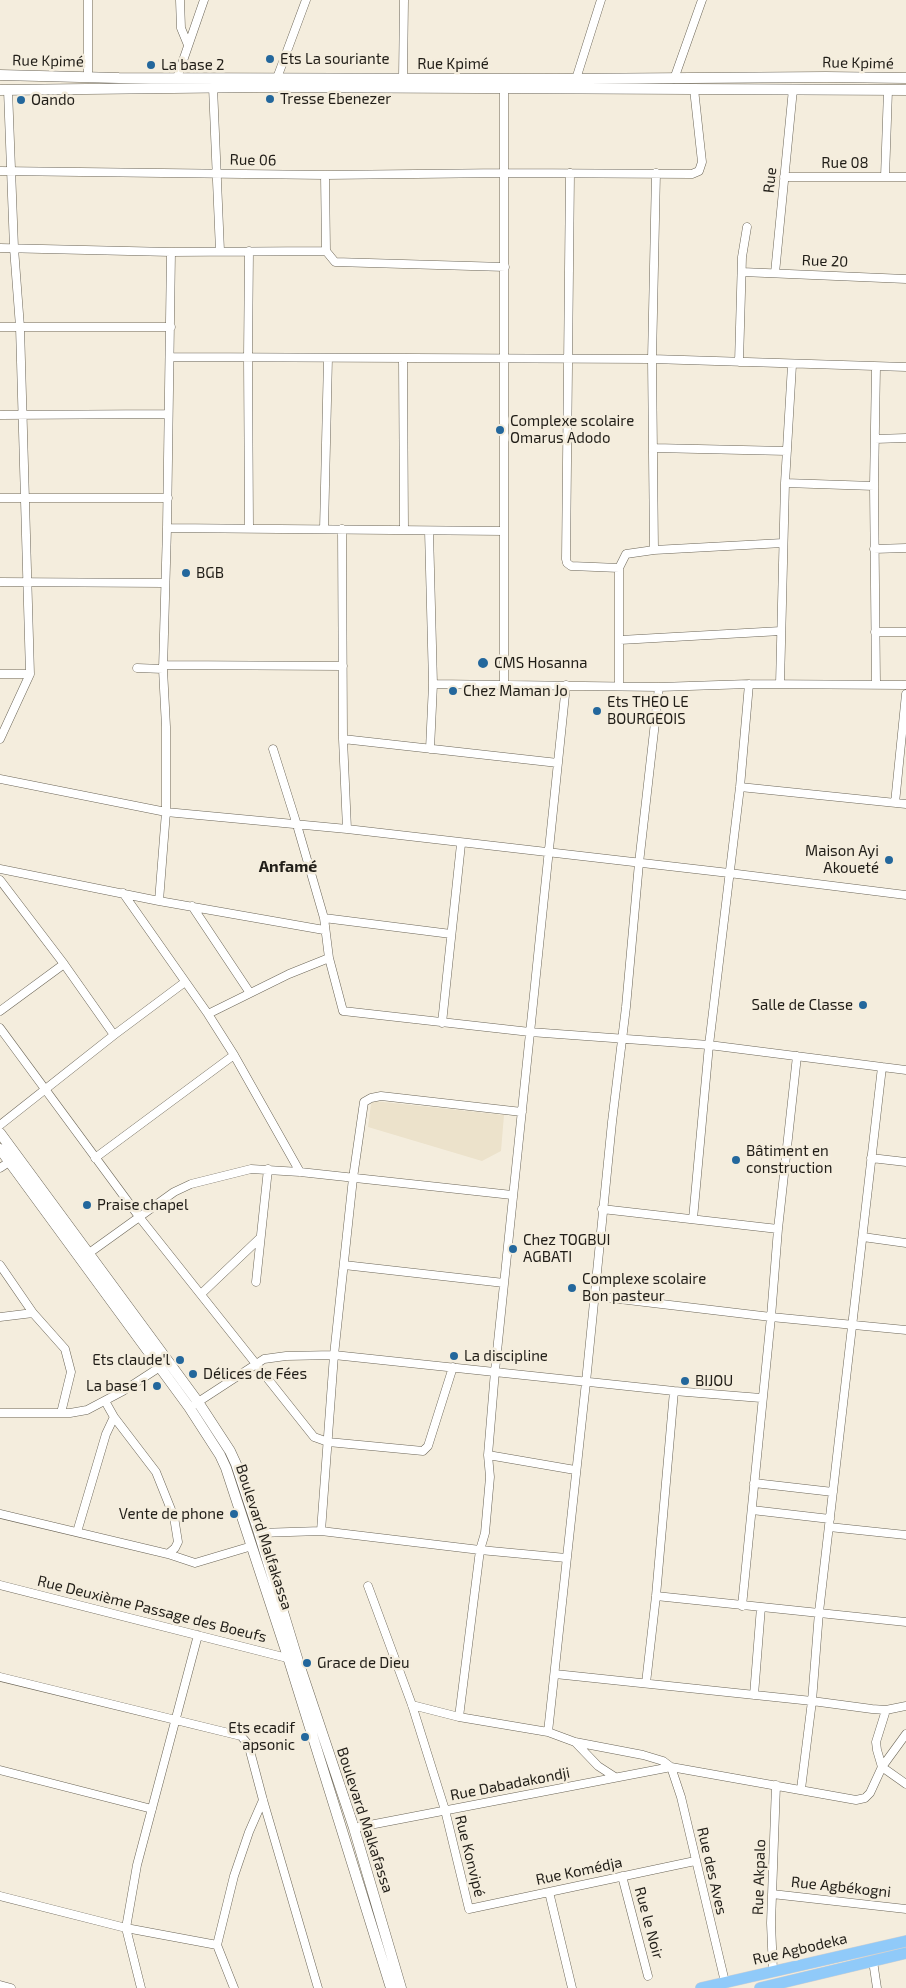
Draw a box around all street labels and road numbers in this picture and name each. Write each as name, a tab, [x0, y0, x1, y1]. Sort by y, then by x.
street label: Rue Kpimé	[12, 51, 84, 71]
street label: Rue Kpimé	[822, 53, 894, 73]
street label: Rue Kpimé	[417, 55, 489, 73]
street label: Rue 06	[229, 151, 277, 169]
street label: Rue 08	[821, 154, 869, 172]
street label: Rue	[760, 166, 780, 194]
street label: Rue 20	[801, 251, 849, 271]
street label: Boulevard Malfakassa	[232, 1462, 296, 1612]
street label: Rue Deuxième Passage des Boeufs	[36, 1572, 268, 1646]
street label: Boulevard Malkafassa	[333, 1745, 397, 1895]
street label: Rue Dabadakondji	[449, 1764, 571, 1804]
street label: Rue Konvipé	[451, 1813, 489, 1899]
street label: Rue des Aves	[693, 1825, 731, 1917]
street label: Rue Akpalo	[749, 1839, 769, 1915]
street label: Rue Komédja	[534, 1853, 624, 1889]
street label: Rue Agbékogni	[790, 1873, 892, 1901]
street label: Rue le Noir	[631, 1885, 667, 1961]
street label: Rue Agbodeka	[751, 1929, 849, 1969]

